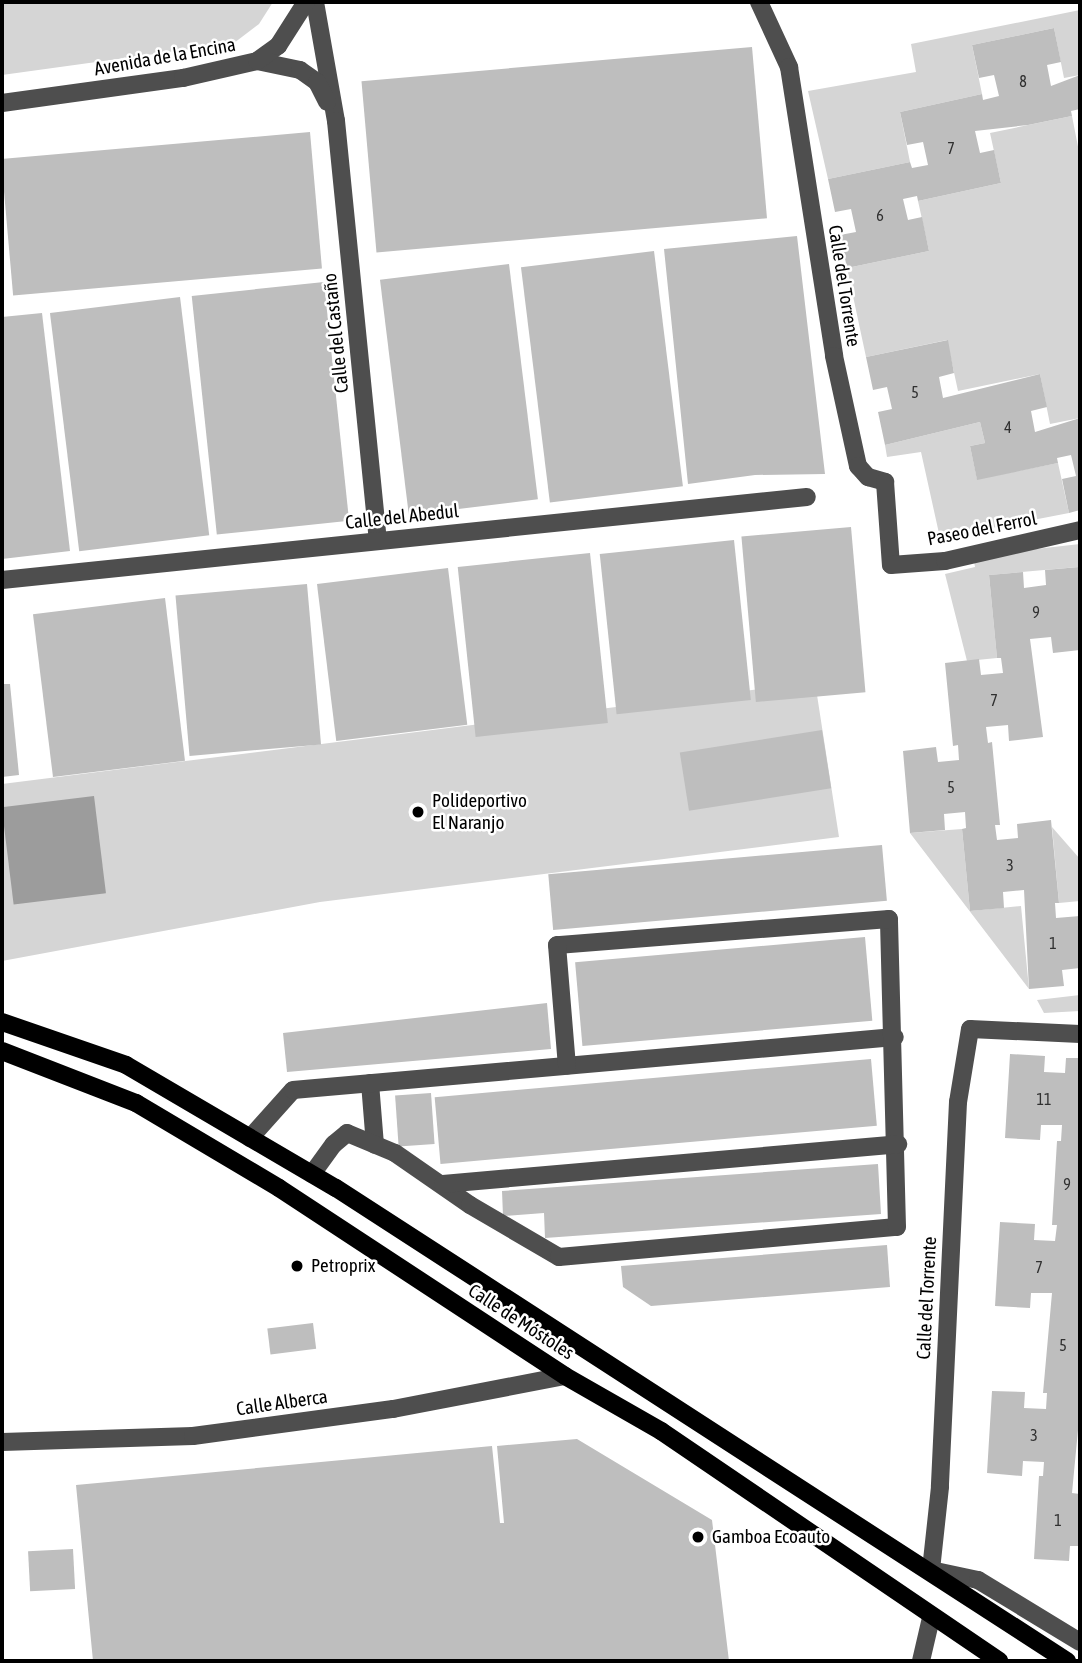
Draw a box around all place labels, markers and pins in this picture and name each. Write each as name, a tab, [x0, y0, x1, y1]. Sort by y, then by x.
place label: Polideportivo El Naranjo	[432, 790, 527, 834]
marker: Polideportivo El Naranjo	[410, 804, 426, 820]
place label: Petroprix	[311, 1255, 375, 1277]
marker: Petroprix	[289, 1258, 305, 1274]
place label: Gamboa Ecoauto	[712, 1526, 830, 1548]
marker: Gamboa Ecoauto	[690, 1529, 706, 1545]

